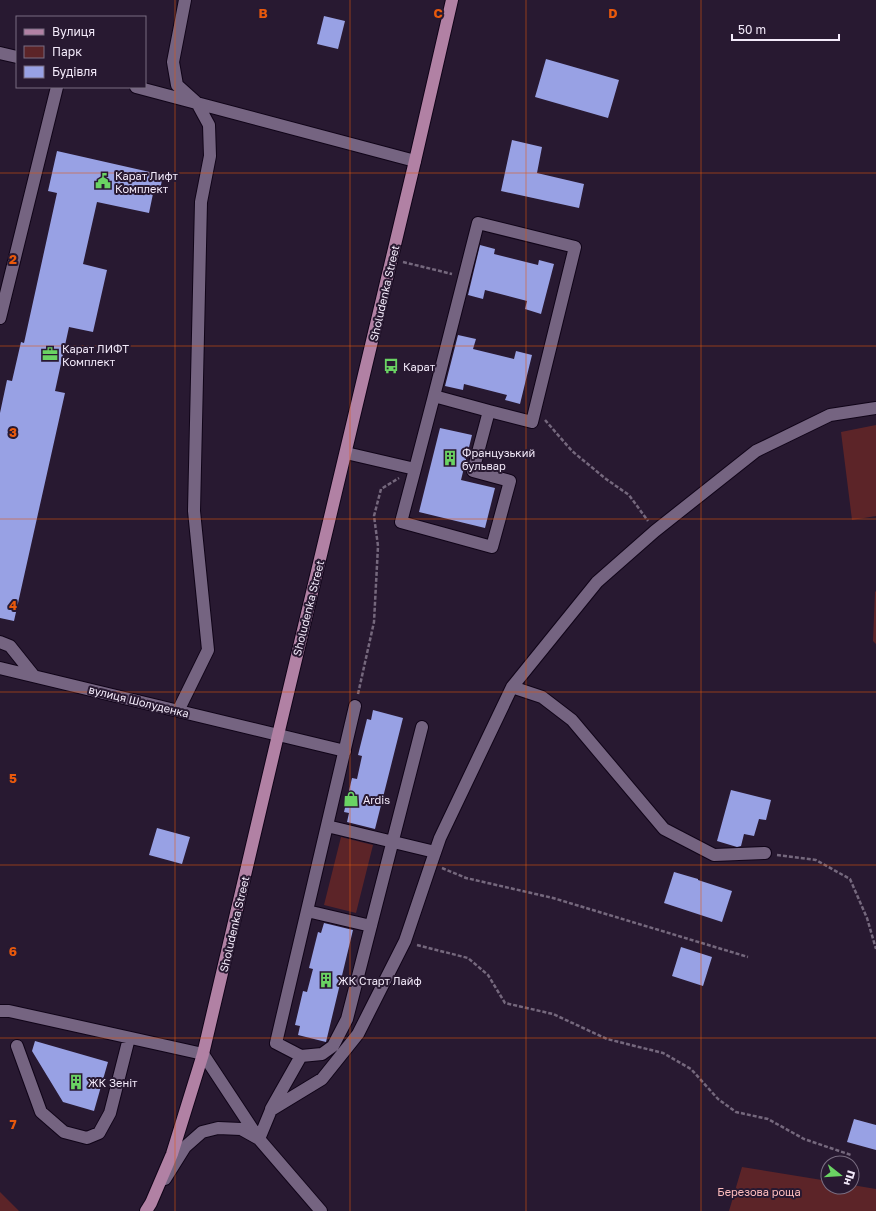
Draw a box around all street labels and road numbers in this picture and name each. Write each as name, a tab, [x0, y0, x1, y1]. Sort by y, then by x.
street label: Sholudenka Street	[367, 244, 401, 342]
street label: Sholudenka Street	[290, 559, 326, 657]
street label: вулиця Шолуденка	[88, 682, 190, 720]
street label: Sholudenka Street	[217, 875, 251, 973]

